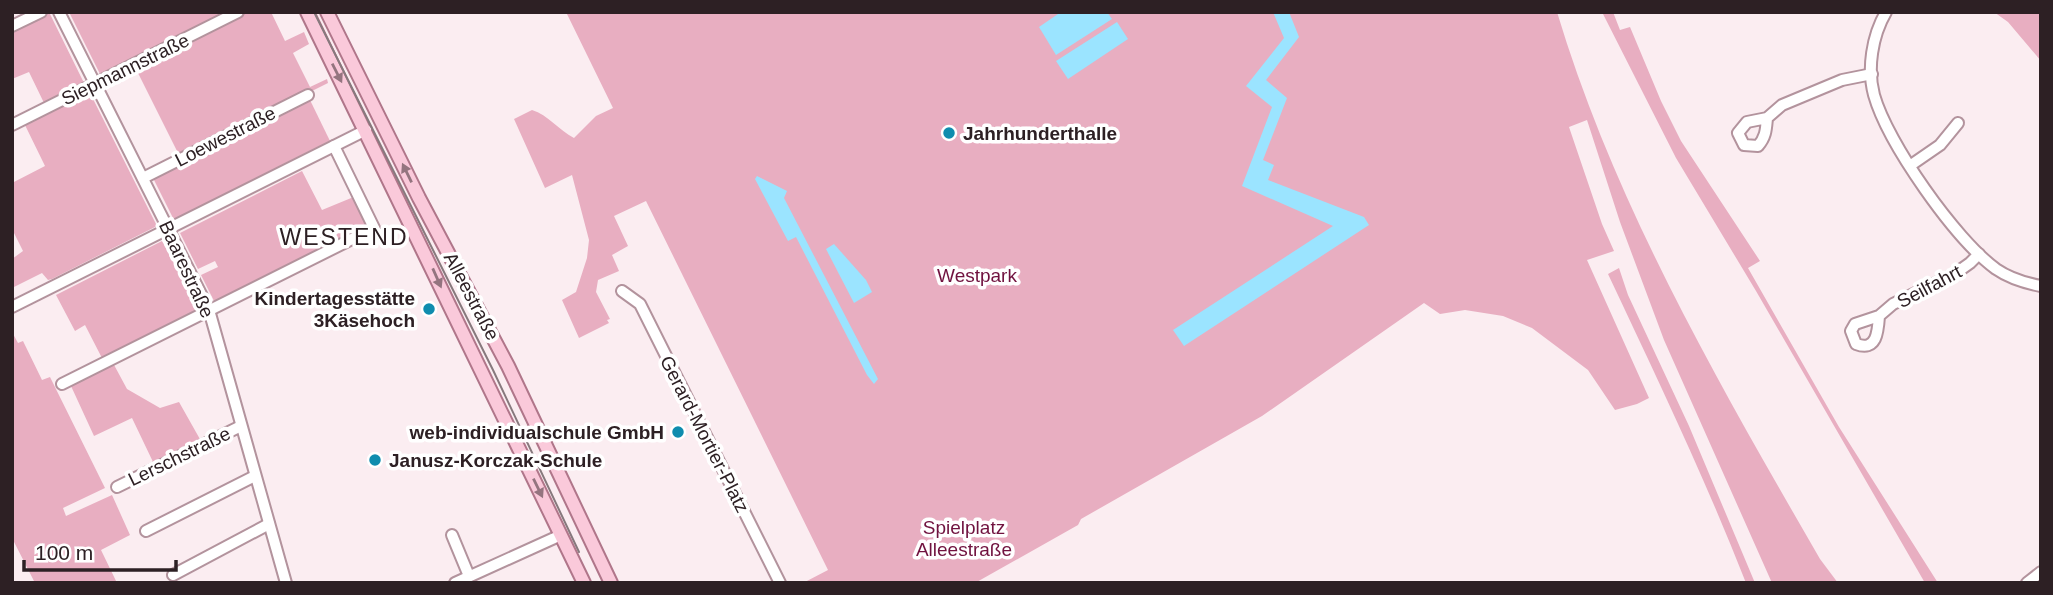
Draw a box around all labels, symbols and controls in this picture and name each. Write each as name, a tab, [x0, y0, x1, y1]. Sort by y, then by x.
street label: Siepmannstraße	[58, 29, 192, 109]
one-way arrow	[332, 63, 343, 83]
street label: Loewestraße	[172, 102, 279, 171]
place label: Jahrhunderthalle	[963, 123, 1117, 144]
marker: Jahrhunderthalle	[941, 125, 957, 141]
one-way arrow	[402, 163, 413, 183]
street label: Baarestraße	[155, 217, 218, 321]
district label: WESTEND	[280, 224, 409, 250]
street label: Alleestraße	[440, 249, 503, 344]
street label: Seilfahrt	[1894, 260, 1966, 312]
park label: Westpark	[937, 265, 1017, 286]
one-way arrow	[432, 267, 443, 288]
place label: Kindertagesstätte 3Käsehoch	[255, 288, 415, 331]
marker: Kindertagesstätte 3Käsehoch	[421, 301, 437, 317]
street label: Gerard-Mortier-Platz	[656, 352, 753, 516]
place label: web-individualschule GmbH	[409, 422, 664, 443]
street label: Lerschstraße	[125, 423, 234, 490]
marker: web-individualschule GmbH	[670, 424, 686, 440]
place label: Janusz-Korczak-Schule	[389, 450, 602, 471]
marker: Janusz-Korczak-Schule	[367, 452, 383, 468]
one-way arrow	[532, 478, 544, 498]
park label: Spielplatz Alleestraße	[916, 517, 1012, 560]
scale bar	[24, 528, 177, 572]
text: 100 m	[35, 541, 93, 564]

